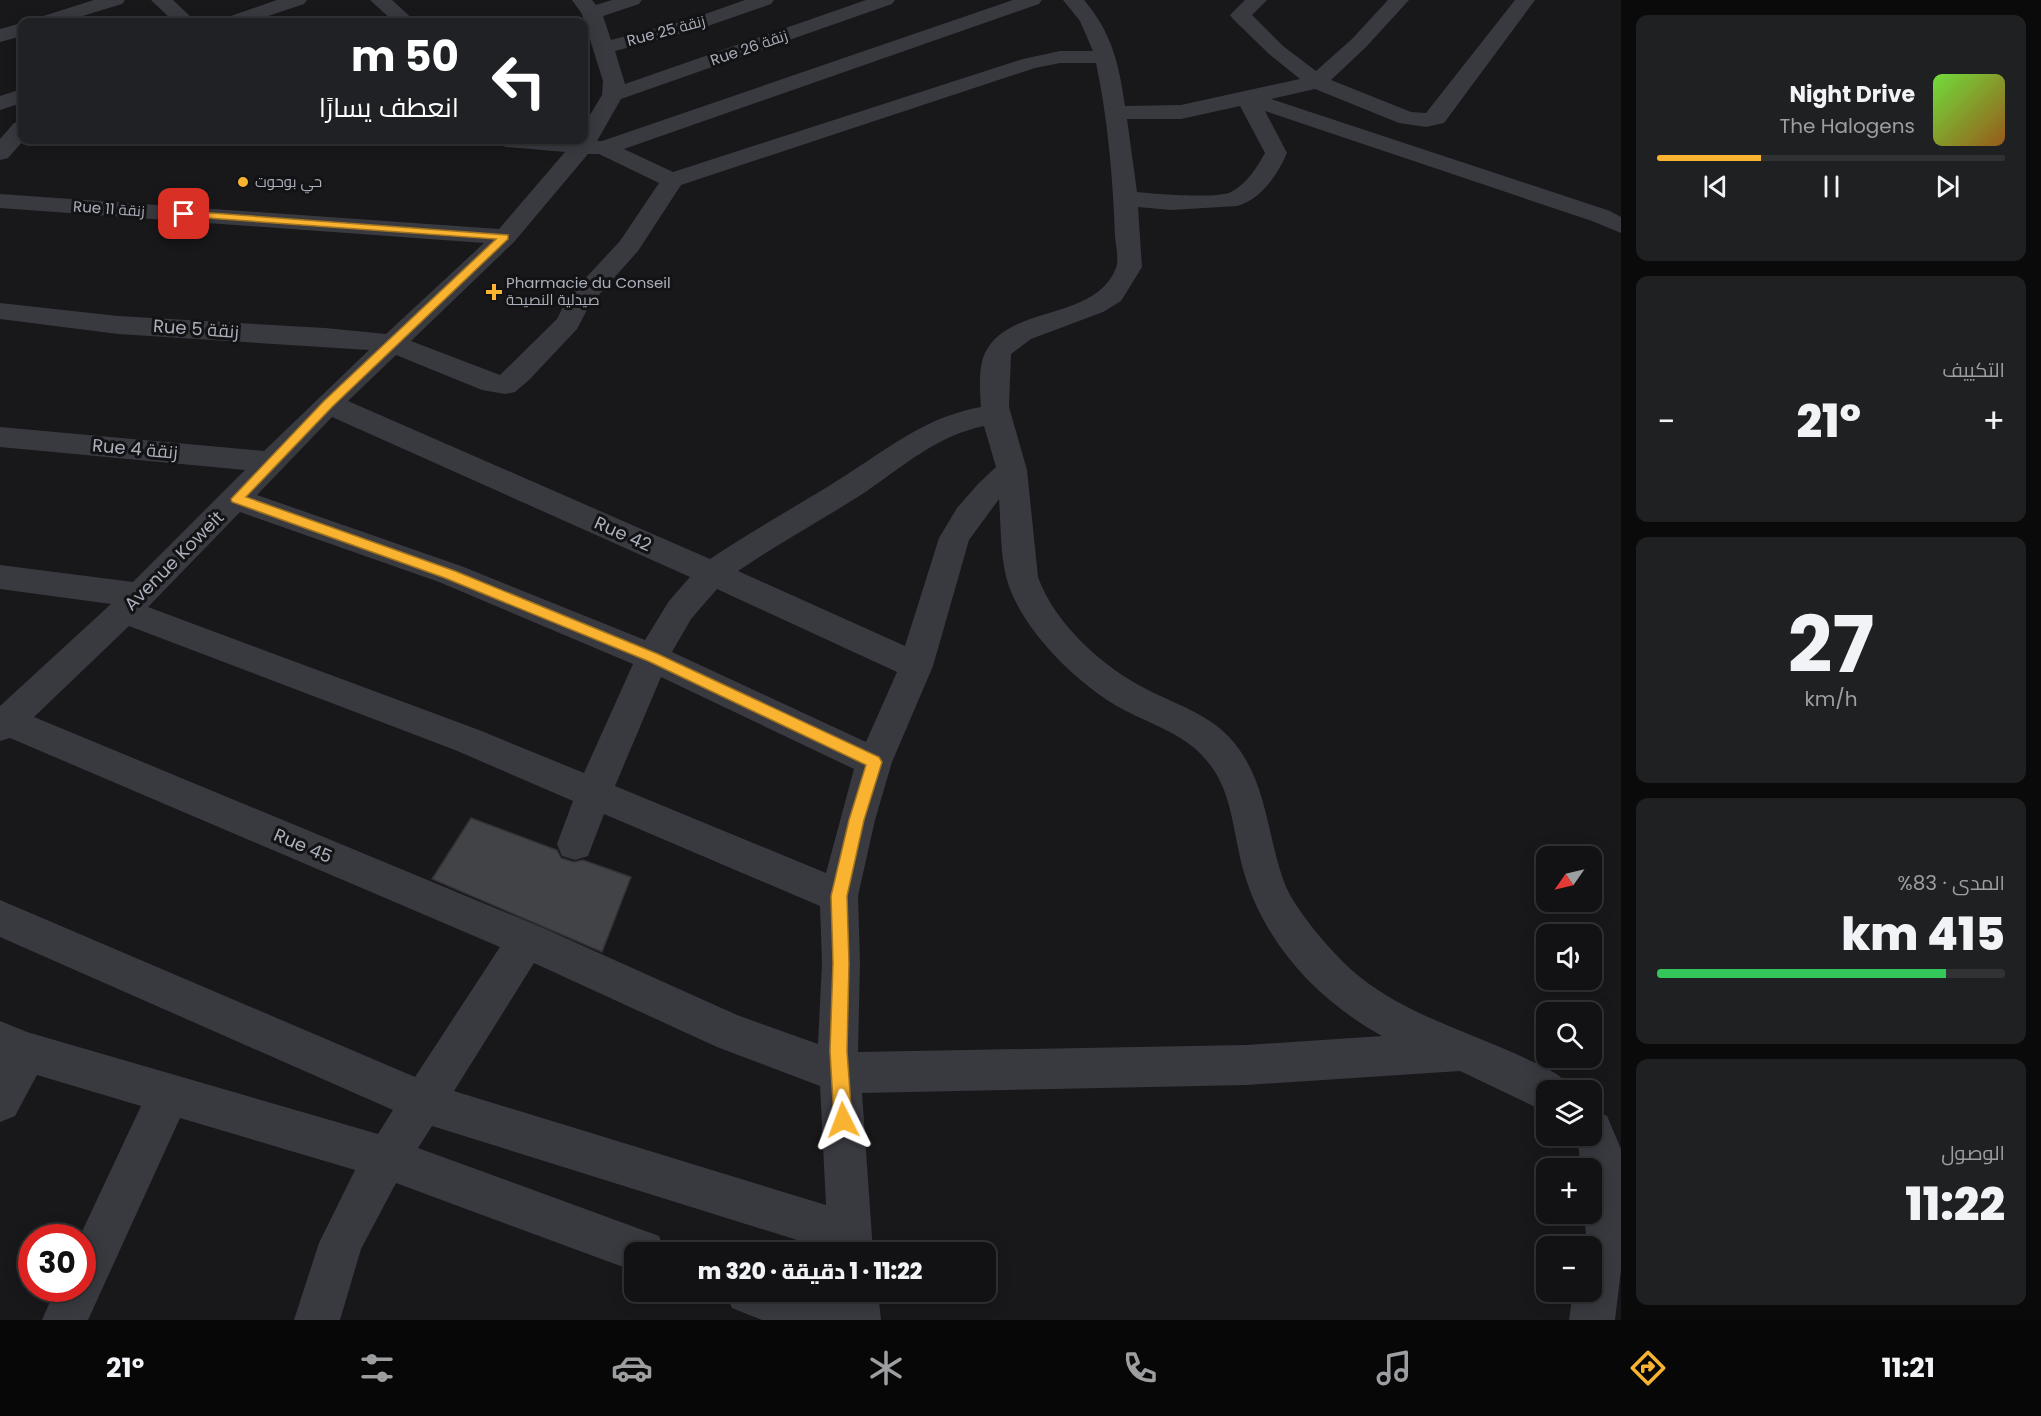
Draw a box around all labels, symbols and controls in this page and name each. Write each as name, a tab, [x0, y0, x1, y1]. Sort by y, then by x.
street label: Rue 25 زنقة	[624, 10, 707, 51]
street label: Rue 26 زنقة	[707, 25, 790, 71]
text: 50 m	[351, 27, 459, 86]
icon: left	[480, 42, 558, 120]
text: Night Drive	[1789, 79, 1915, 110]
text: انعطف يسارًا	[319, 89, 459, 126]
text: The Halogens	[1779, 112, 1915, 140]
icon: previous	[1699, 170, 1732, 203]
icon: pause	[1815, 170, 1848, 203]
icon: next	[1931, 170, 1964, 203]
place label: حي بوحوت	[255, 171, 322, 194]
marker: حي بوحوت	[236, 175, 250, 189]
pin	[158, 188, 209, 239]
street label: Rue 11 زنقة	[72, 196, 146, 221]
icon: arrive	[167, 197, 200, 230]
place label: Pharmacie du Conseil صيدلية النصيحة	[506, 272, 671, 310]
marker: Pharmacie du Conseil صيدلية النصيحة	[487, 285, 501, 299]
street label: Rue 5 زنقة	[152, 313, 240, 344]
text: التكييف	[1942, 356, 2005, 384]
text: 21°	[1797, 390, 1861, 453]
text: −	[1657, 398, 1675, 445]
text: +	[1982, 398, 2005, 445]
street label: Rue 4 زنقة	[91, 432, 179, 465]
street label: Avenue Koweit	[118, 505, 229, 616]
street label: Rue 42	[591, 510, 656, 557]
text: 27	[1788, 590, 1874, 699]
text: km/h	[1804, 685, 1858, 713]
street label: Rue 45	[270, 822, 336, 869]
north arrow	[1536, 846, 1602, 912]
map controls	[1536, 846, 1602, 1302]
text: المدى · 83%	[1897, 869, 2005, 897]
text: 415 km	[1841, 903, 2005, 966]
button: sound	[1536, 924, 1602, 990]
button: search	[1536, 1002, 1602, 1068]
button: layers	[1536, 1080, 1602, 1146]
position arrow	[811, 1088, 875, 1152]
text: الوصول	[1941, 1139, 2005, 1167]
button: +	[1536, 1158, 1602, 1224]
text: 11:22	[1905, 1173, 2005, 1236]
speed limit sign: 30	[18, 1224, 96, 1302]
button: −	[1536, 1236, 1602, 1302]
text: 11:22 · 1 دقيقة · 320 m	[698, 1256, 922, 1287]
icon: filters	[356, 1347, 398, 1389]
icon: car	[611, 1347, 653, 1389]
icon: climate	[865, 1347, 907, 1389]
icon: phone	[1119, 1347, 1161, 1389]
icon: music	[1373, 1347, 1415, 1389]
icon: directions	[1627, 1347, 1669, 1389]
text: 21°	[106, 1349, 144, 1386]
text: 11:21	[1881, 1349, 1935, 1386]

